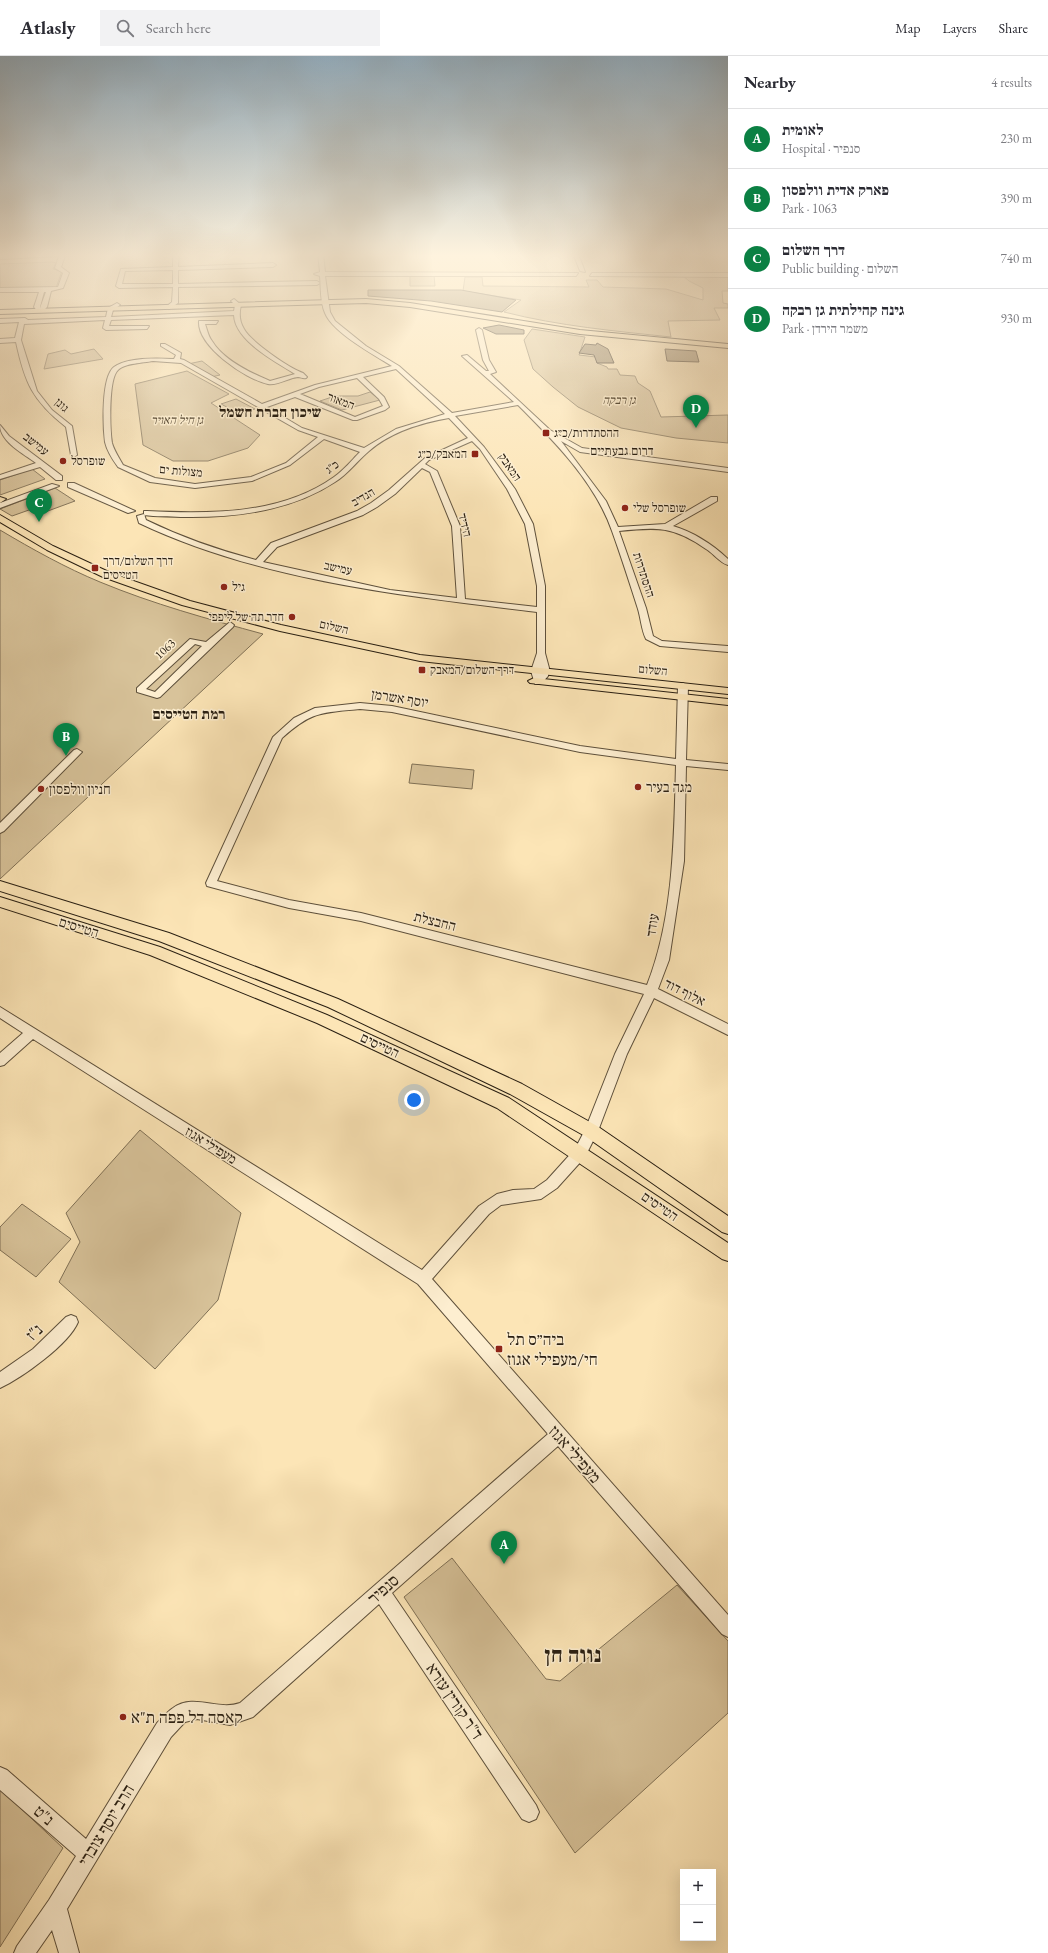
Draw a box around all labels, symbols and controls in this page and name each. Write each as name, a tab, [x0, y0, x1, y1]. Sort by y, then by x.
search box	[100, 10, 380, 46]
text: Atlasly	[20, 15, 76, 40]
icon: search	[114, 17, 136, 39]
text: Search here	[146, 18, 211, 37]
text: Map	[895, 19, 920, 37]
text: Layers	[942, 19, 977, 37]
text: Share	[999, 19, 1028, 37]
text: Nearby	[744, 71, 796, 93]
text: 4 results	[991, 74, 1032, 91]
text: לאומית	[782, 120, 824, 139]
text: A	[752, 130, 762, 147]
text: 230 m	[1001, 130, 1032, 147]
text: Hospital · סנפיר	[782, 140, 860, 157]
text: פארק אדית וולפסון	[782, 180, 889, 199]
text: B	[753, 190, 761, 207]
text: 390 m	[1001, 190, 1032, 207]
text: Park · 1063	[782, 200, 837, 217]
text: דרך השלום	[782, 240, 845, 259]
text: C	[752, 250, 762, 267]
text: 740 m	[1001, 250, 1032, 267]
text: Public building · השלום	[782, 260, 898, 277]
text: גינה קהילתית גן רבקה	[782, 300, 904, 319]
text: D	[752, 310, 762, 327]
text: 930 m	[1001, 310, 1032, 327]
text: Park · משמר הירדן	[782, 320, 868, 337]
street label: המאור	[325, 388, 357, 414]
park label: גן רבקה	[602, 392, 636, 408]
street label: גונן	[51, 394, 73, 416]
pin: D	[683, 395, 709, 428]
district label: שיכון חברת חשמל	[219, 402, 322, 421]
park label: גן חיל האויר	[151, 412, 204, 428]
place label: ההסתדרות/כ״ג	[554, 425, 619, 441]
marker: ההסתדרות/כ״ג	[541, 428, 551, 438]
street label: עמישב	[20, 429, 52, 459]
district label: דרום גבעתיים	[590, 442, 654, 459]
place label: המאבק/כ״ג	[418, 446, 467, 462]
marker: המאבק/כ״ג	[470, 449, 480, 459]
street label: המאבק	[495, 450, 525, 484]
place label: שופרסל	[71, 453, 105, 469]
marker: שופרסל	[58, 456, 68, 466]
street label: כ"ג	[322, 456, 343, 478]
street label: מצולות ים	[159, 461, 203, 481]
street label: הנדיב	[348, 484, 378, 510]
pin: C	[26, 489, 52, 522]
place label: שופרסל שלי	[633, 500, 686, 516]
marker: שופרסל שלי	[620, 503, 630, 513]
street label: הידיד	[454, 512, 476, 538]
street label: ההסתדרות	[629, 550, 659, 600]
place label: דרך השלום/דרך הטייסים	[103, 553, 173, 583]
street label: עמישב	[322, 557, 354, 579]
marker: דרך השלום/דרך הטייסים	[90, 563, 100, 573]
place label: גיל	[232, 579, 245, 595]
marker: גיל	[219, 582, 229, 592]
place label: חדר תה של ליפפי	[208, 609, 284, 625]
marker: חדר תה של ליפפי	[287, 612, 297, 622]
street label: השלום	[318, 616, 350, 638]
street label: 1063	[151, 635, 179, 663]
street label: השלום	[638, 661, 668, 679]
place label: דרך השלום/המאבק	[430, 662, 514, 678]
marker: דרך השלום/המאבק	[417, 665, 427, 675]
street label: יוסף אשרמן	[370, 685, 430, 711]
district label: רמת הטייסים	[152, 704, 226, 723]
pin: B	[53, 723, 79, 756]
place label: מגה בעיר	[646, 778, 692, 796]
place label: חניון וולפסון	[49, 780, 111, 798]
marker: מגה בעיר	[633, 782, 643, 792]
marker: חניון וולפסון	[36, 784, 46, 794]
street label: החבצלת	[412, 907, 458, 935]
street label: הטייסים	[57, 912, 101, 942]
street label: עודד	[641, 912, 663, 938]
street label: אלוף דוד	[661, 974, 709, 1010]
street label: הטייסים	[358, 1028, 402, 1062]
your location	[404, 1090, 424, 1110]
street label: מעפילי אגוז	[182, 1122, 240, 1168]
street label: הטייסים	[638, 1187, 682, 1225]
street label: נ"ז	[21, 1319, 47, 1345]
place label: ביה״ס תל חי/מעפילי אגוז	[507, 1328, 598, 1370]
marker: ביה״ס תל חי/מעפילי אגוז	[494, 1344, 504, 1354]
street label: מעפילי אגוז	[544, 1420, 606, 1488]
pin: A	[491, 1531, 517, 1564]
street label: סנפיר	[363, 1569, 403, 1609]
district label: נווה חן	[545, 1640, 601, 1669]
street label: ד"ר קורין עזרא	[421, 1659, 489, 1743]
place label: קאסה דל פפה ת"א	[131, 1706, 243, 1728]
marker: קאסה דל פפה ת"א	[118, 1712, 128, 1722]
street label: הרב יוסף צוברי	[73, 1780, 139, 1870]
street label: נ"ט	[29, 1800, 59, 1830]
map controls	[680, 1869, 716, 1941]
button: +	[680, 1869, 716, 1905]
button: −	[680, 1905, 716, 1941]

